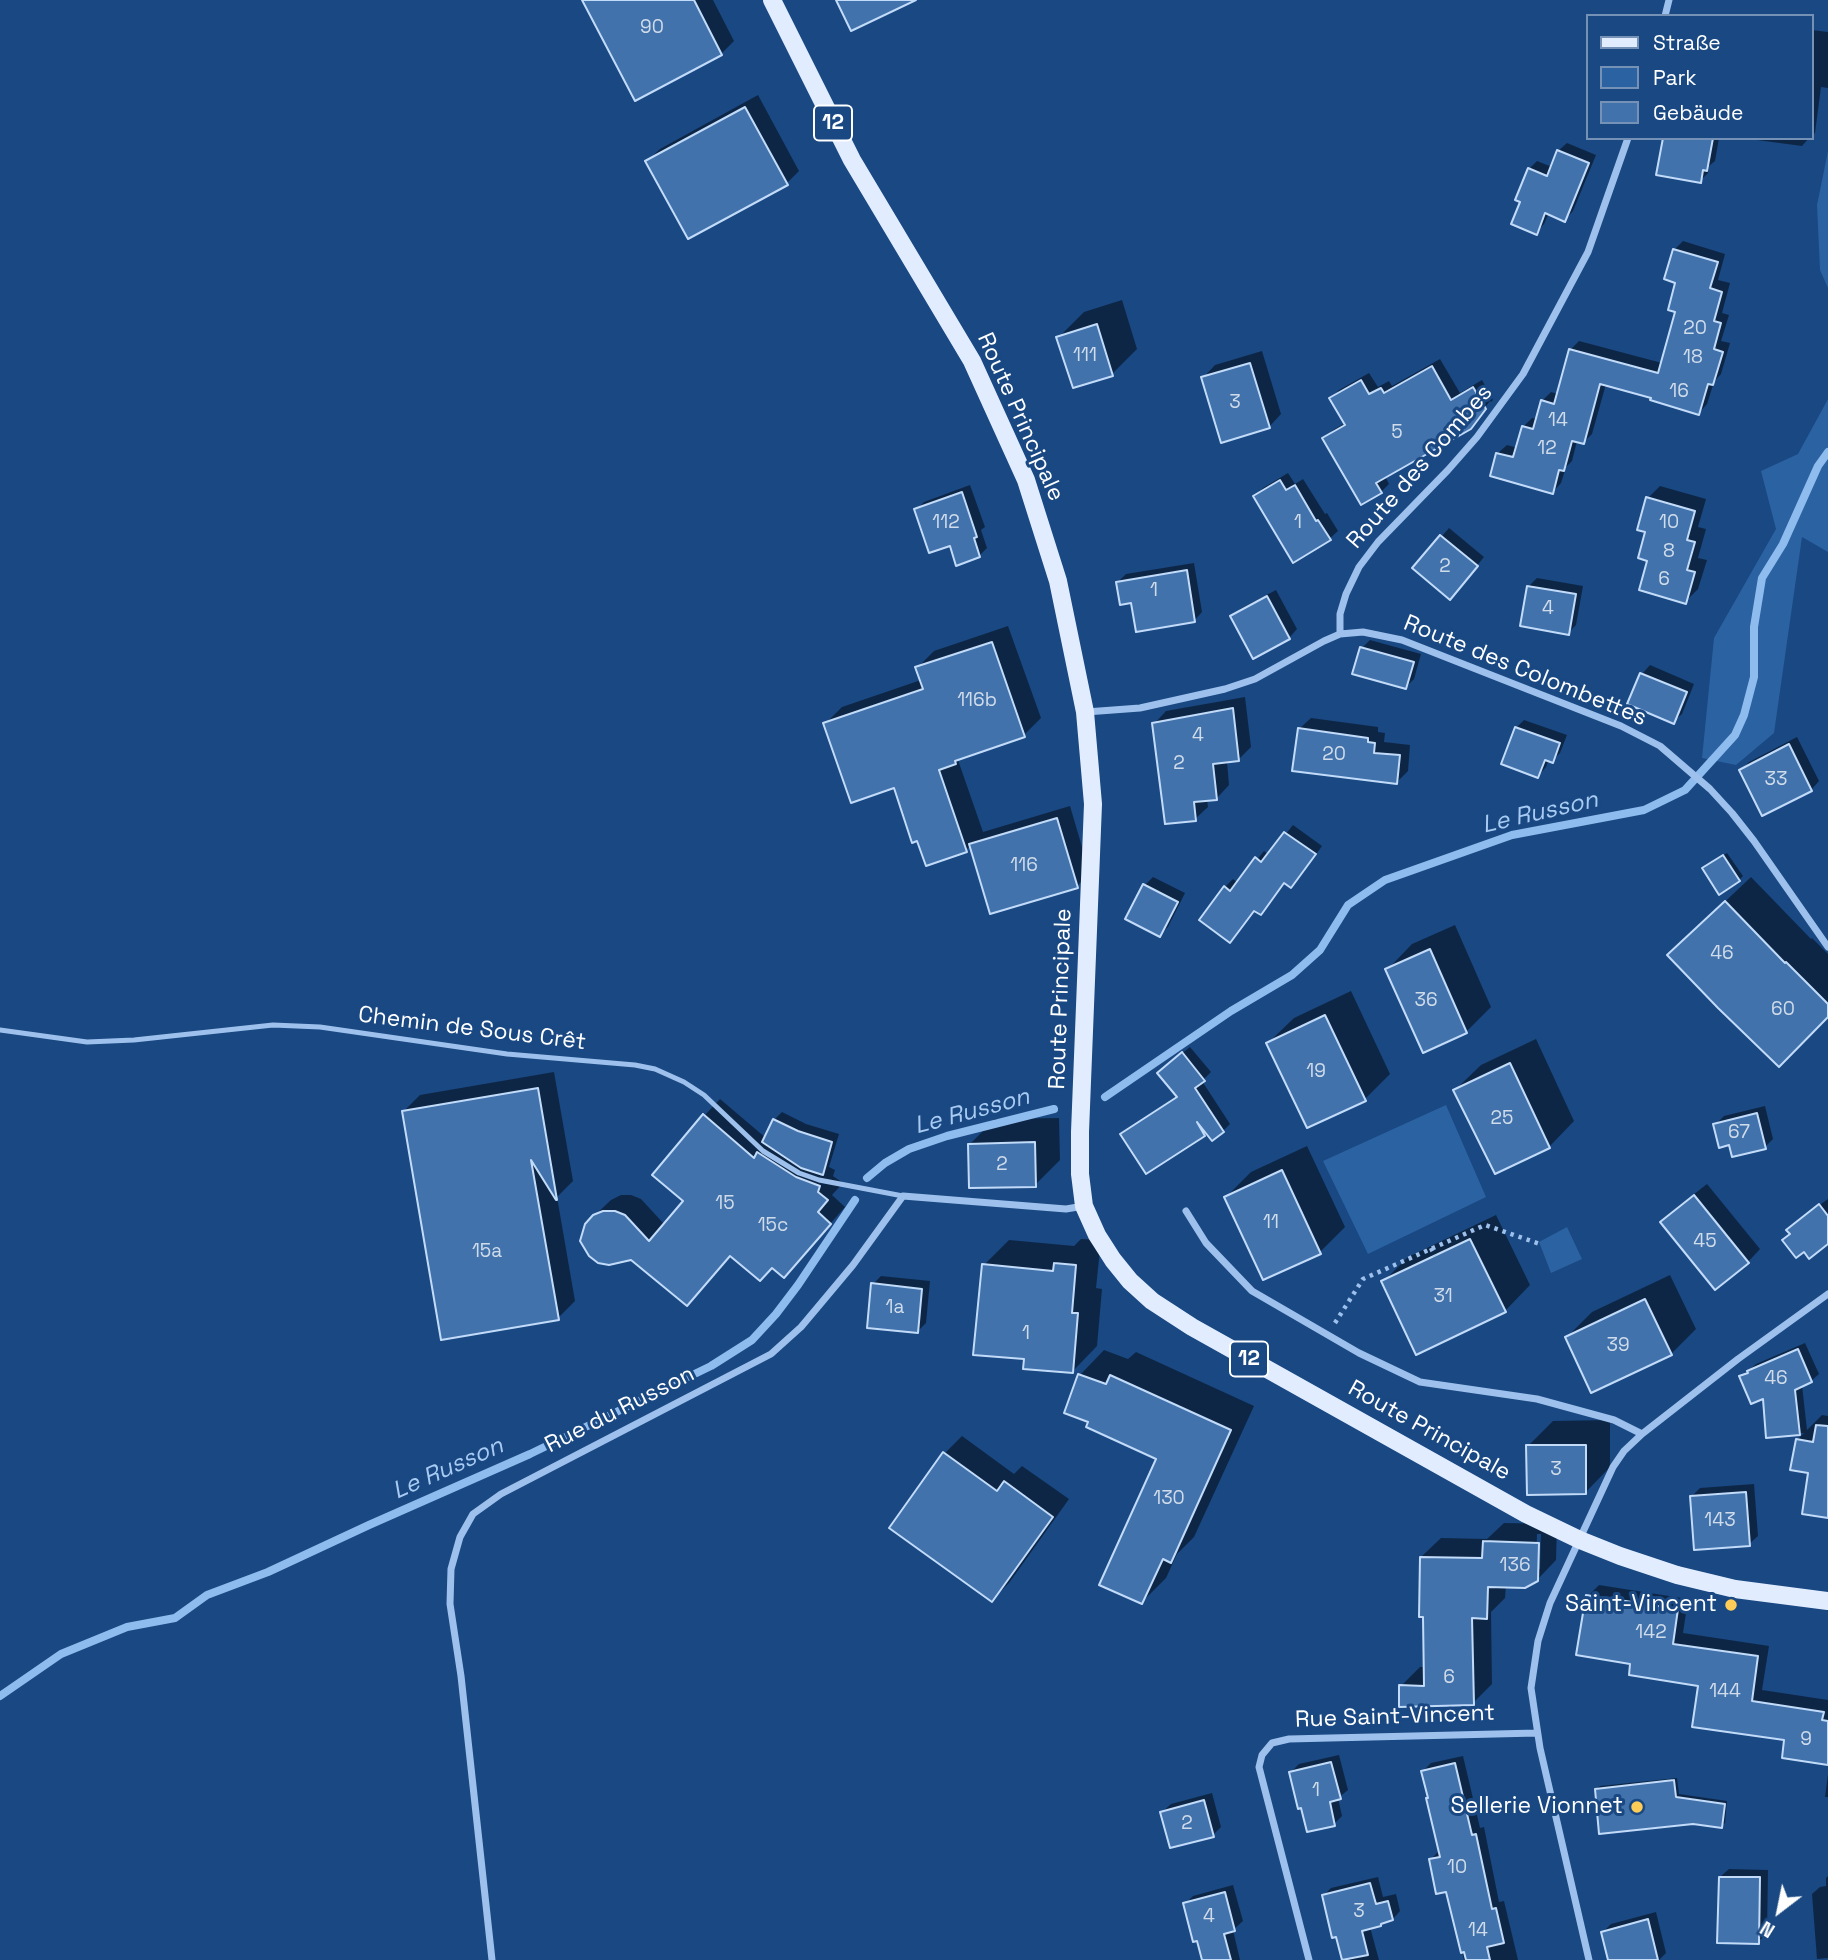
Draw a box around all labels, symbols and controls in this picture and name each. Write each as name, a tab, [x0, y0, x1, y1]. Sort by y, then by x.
legend	[1587, 14, 1814, 140]
house number: 90	[640, 17, 664, 39]
text: Straße	[1653, 29, 1721, 56]
text: Park	[1653, 64, 1697, 91]
text: Gebäude	[1653, 99, 1743, 126]
road number: 12	[814, 106, 852, 140]
house number: 20	[1683, 318, 1707, 340]
street label: Route Principale	[971, 329, 1069, 505]
house number: 111	[1073, 345, 1097, 367]
house number: 18	[1683, 347, 1703, 369]
street label: Route des Combes	[1341, 379, 1499, 555]
house number: 16	[1669, 381, 1689, 403]
house number: 3	[1229, 392, 1241, 414]
house number: 14	[1548, 410, 1568, 432]
house number: 5	[1391, 422, 1403, 444]
house number: 12	[1537, 438, 1557, 460]
house number: 112	[932, 512, 960, 534]
house number: 1	[1294, 512, 1302, 534]
house number: 10	[1659, 512, 1679, 534]
house number: 8	[1663, 541, 1675, 563]
house number: 2	[1439, 556, 1451, 578]
house number: 6	[1658, 569, 1670, 591]
house number: 1	[1150, 580, 1158, 602]
house number: 4	[1542, 598, 1554, 620]
street label: Route des Colombettes	[1399, 610, 1651, 732]
house number: 116b	[957, 690, 997, 712]
house number: 4	[1192, 725, 1204, 747]
house number: 20	[1322, 744, 1346, 766]
house number: 2	[1173, 753, 1185, 775]
house number: 33	[1765, 769, 1787, 791]
water label: Le Russon	[1479, 786, 1601, 840]
house number: 116	[1010, 855, 1038, 877]
street label: Route Principale	[1044, 908, 1078, 1090]
house number: 46	[1710, 943, 1734, 965]
house number: 36	[1414, 990, 1438, 1012]
house number: 60	[1771, 999, 1795, 1021]
street label: Chemin de Sous Crêt	[356, 1001, 588, 1057]
house number: 19	[1306, 1061, 1326, 1083]
water label: Le Russon	[911, 1083, 1033, 1141]
house number: 25	[1491, 1108, 1513, 1130]
house number: 67	[1728, 1122, 1750, 1144]
house number: 2	[996, 1154, 1008, 1176]
house number: 15	[715, 1193, 735, 1215]
house number: 11	[1263, 1212, 1279, 1234]
house number: 15c	[758, 1215, 788, 1237]
house number: 45	[1693, 1231, 1717, 1253]
house number: 15a	[472, 1241, 502, 1263]
house number: 31	[1433, 1286, 1453, 1308]
house number: 1a	[886, 1297, 904, 1319]
house number: 1	[1022, 1323, 1030, 1345]
house number: 39	[1606, 1335, 1630, 1357]
road number: 12	[1230, 1342, 1268, 1376]
street label: Rue du Russon	[541, 1360, 699, 1460]
house number: 46	[1764, 1368, 1788, 1390]
street label: Route Principale	[1343, 1375, 1515, 1487]
water label: Le Russon	[388, 1432, 508, 1506]
house number: 3	[1550, 1459, 1562, 1481]
house number: 130	[1153, 1488, 1185, 1510]
house number: 143	[1704, 1510, 1736, 1532]
house number: 136	[1499, 1555, 1531, 1577]
place label: Saint-Vincent	[1565, 1591, 1717, 1619]
marker: Saint-Vincent	[1723, 1597, 1739, 1613]
house number: 142	[1635, 1622, 1667, 1644]
house number: 6	[1443, 1667, 1455, 1689]
house number: 144	[1709, 1681, 1741, 1703]
street label: Rue Saint-Vincent	[1295, 1700, 1495, 1734]
house number: 9	[1800, 1729, 1812, 1751]
house number: 1	[1312, 1780, 1320, 1802]
place label: Sellerie Vionnet	[1451, 1793, 1623, 1821]
marker: Sellerie Vionnet	[1629, 1799, 1645, 1815]
house number: 2	[1181, 1813, 1193, 1835]
house number: 10	[1447, 1857, 1467, 1879]
north arrow	[1744, 1876, 1814, 1946]
house number: 3	[1353, 1901, 1365, 1923]
house number: 4	[1203, 1906, 1215, 1928]
text: N	[1756, 1915, 1780, 1943]
house number: 14	[1468, 1920, 1488, 1942]

